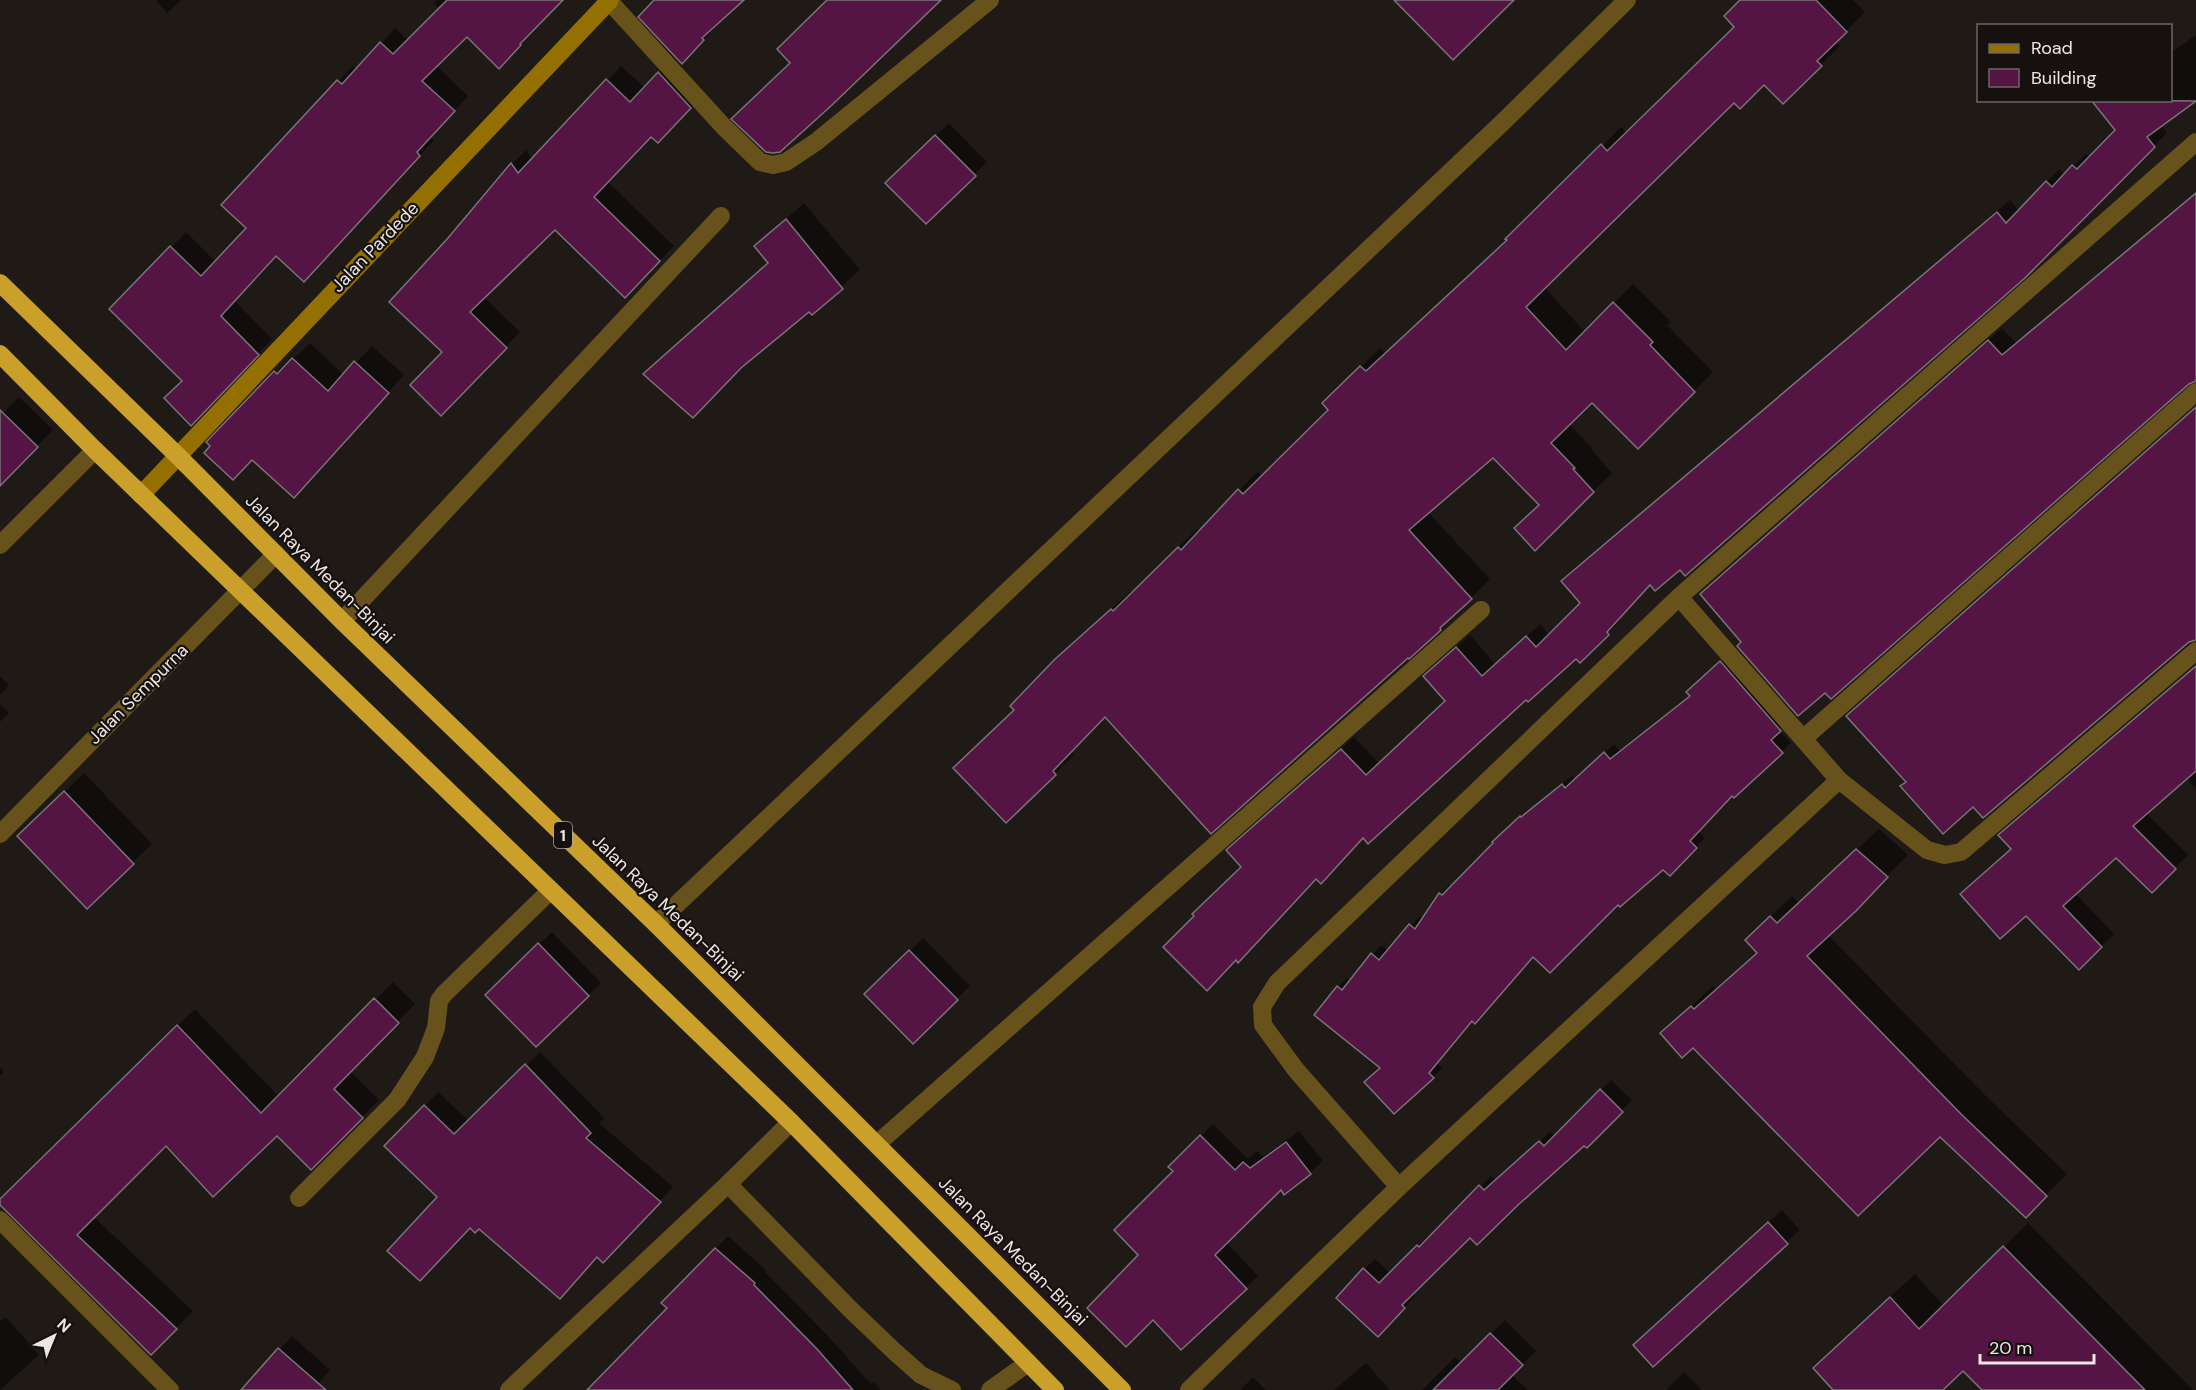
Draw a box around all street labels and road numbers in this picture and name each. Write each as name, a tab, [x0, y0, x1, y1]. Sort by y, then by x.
street label: Jalan Pardede	[326, 197, 424, 297]
street label: Jalan Raya Medan-Binjai	[240, 489, 400, 649]
street label: Jalan Sempurna	[83, 639, 193, 749]
road number: 1	[554, 822, 572, 848]
street label: Jalan Raya Medan-Binjai	[587, 829, 749, 987]
street label: Jalan Raya Medan-Binjai	[933, 1171, 1093, 1331]

